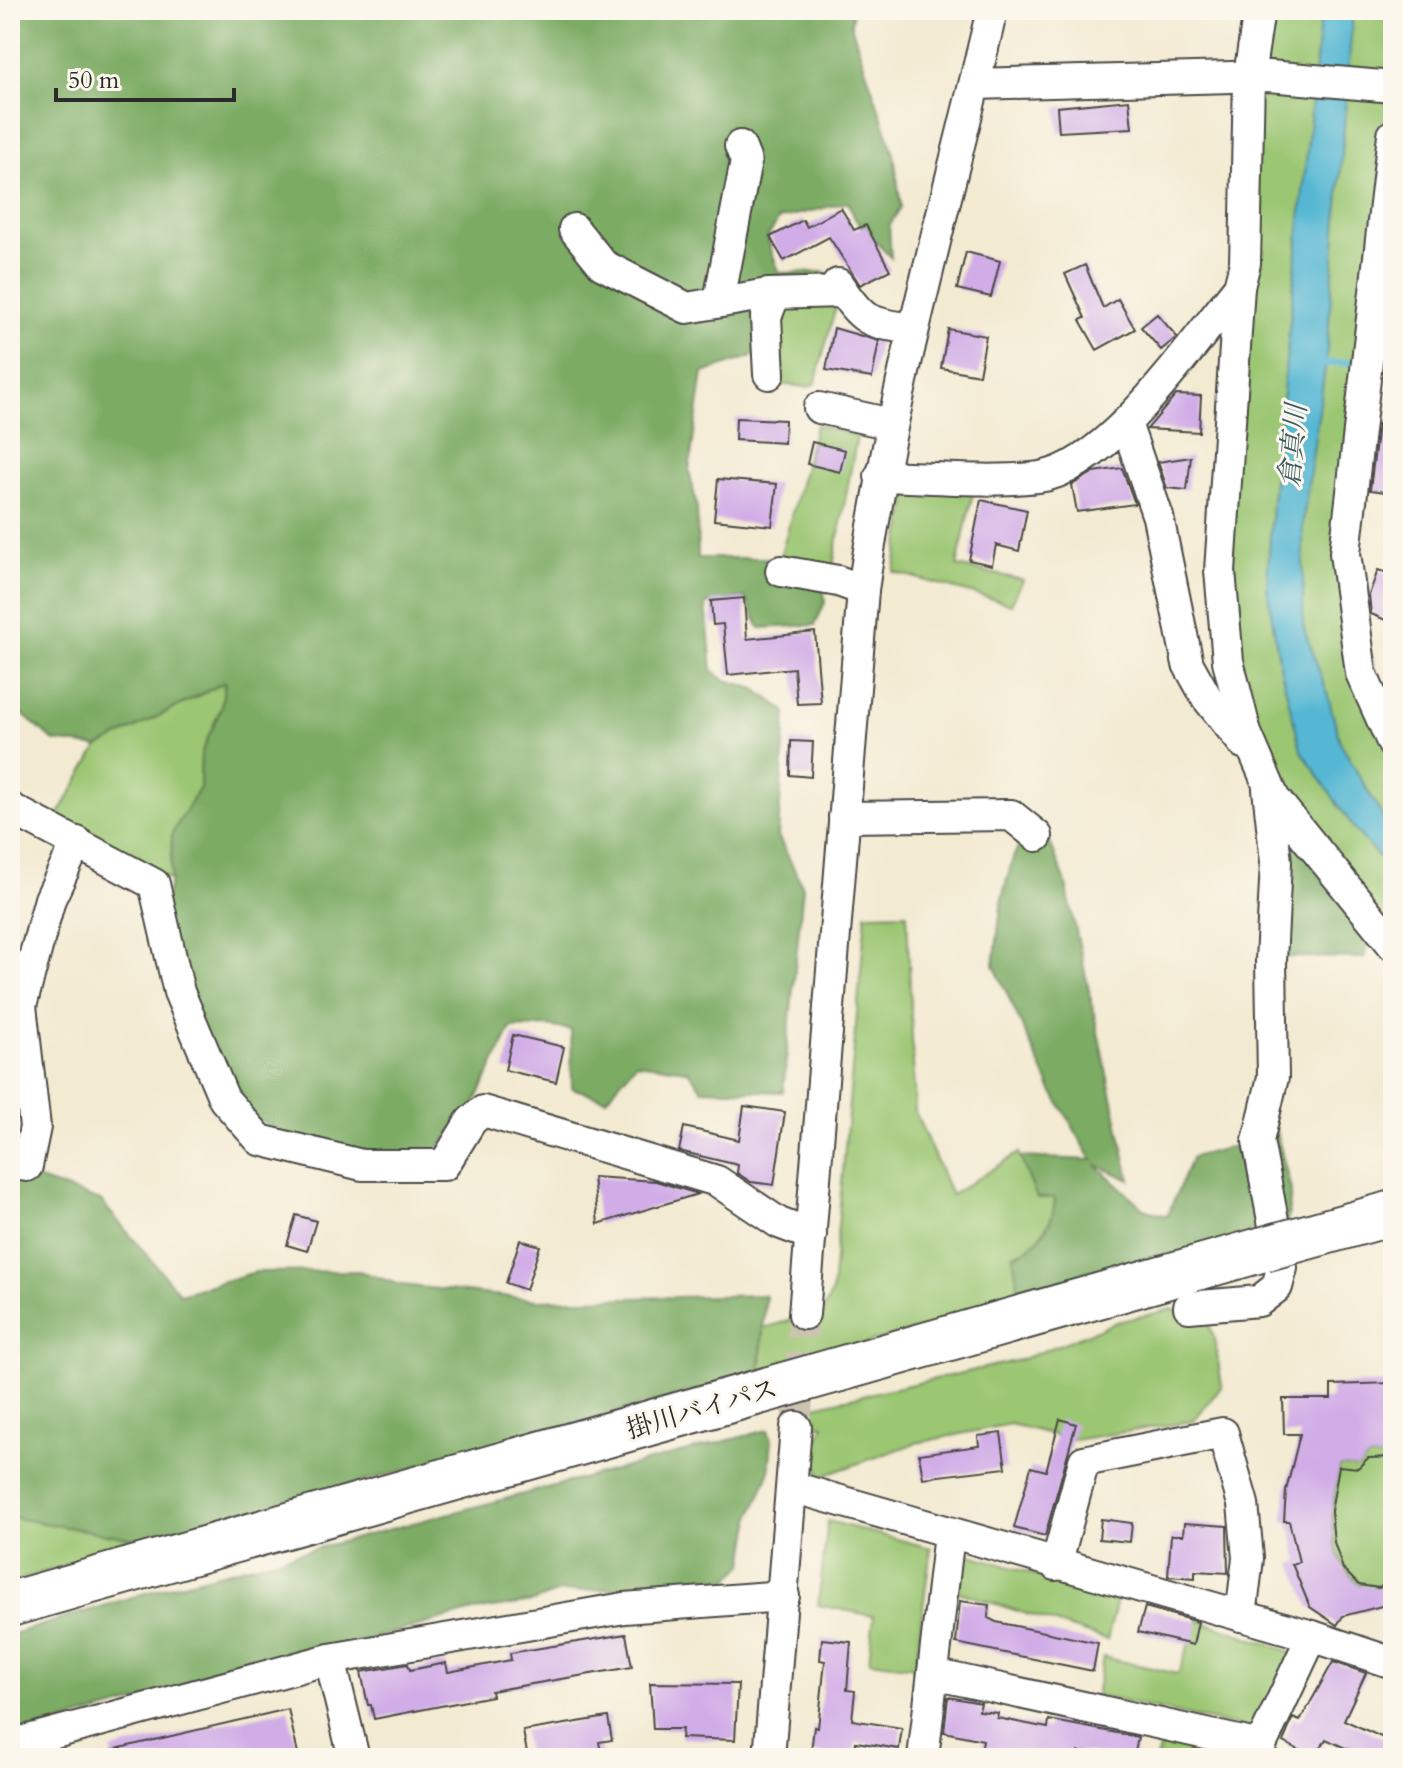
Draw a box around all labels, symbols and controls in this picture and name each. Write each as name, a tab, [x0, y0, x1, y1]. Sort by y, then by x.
scale bar	[56, 52, 234, 102]
text: 50 m	[68, 64, 120, 97]
water label: 倉真川	[1270, 400, 1316, 490]
street label: 掛川バイパス	[622, 1371, 782, 1447]

